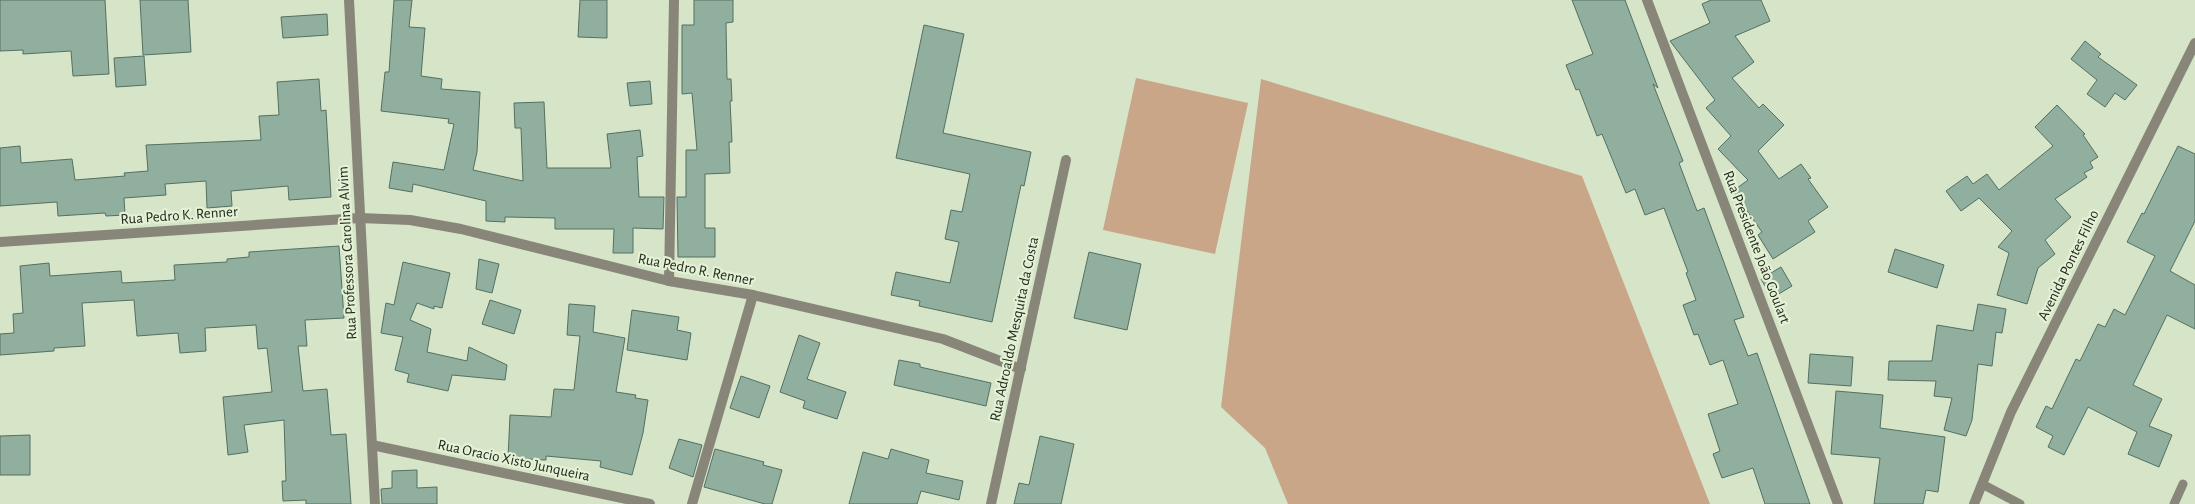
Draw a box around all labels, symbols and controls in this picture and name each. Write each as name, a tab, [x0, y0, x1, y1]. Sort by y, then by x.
street label: Rua Professora Carolina Alvim	[335, 166, 360, 340]
street label: Rua Presidente João Goulart	[1720, 169, 1793, 326]
street label: Rua Pedro K. Renner	[120, 204, 238, 227]
street label: Avenida Pontes Filho	[2035, 208, 2102, 323]
street label: Rua Adroaldo Mesquita da Costa	[988, 235, 1041, 423]
street label: Rua Pedro R. Renner	[637, 251, 755, 288]
street label: Rua Oracio Xisto Junqueira	[436, 437, 591, 484]

